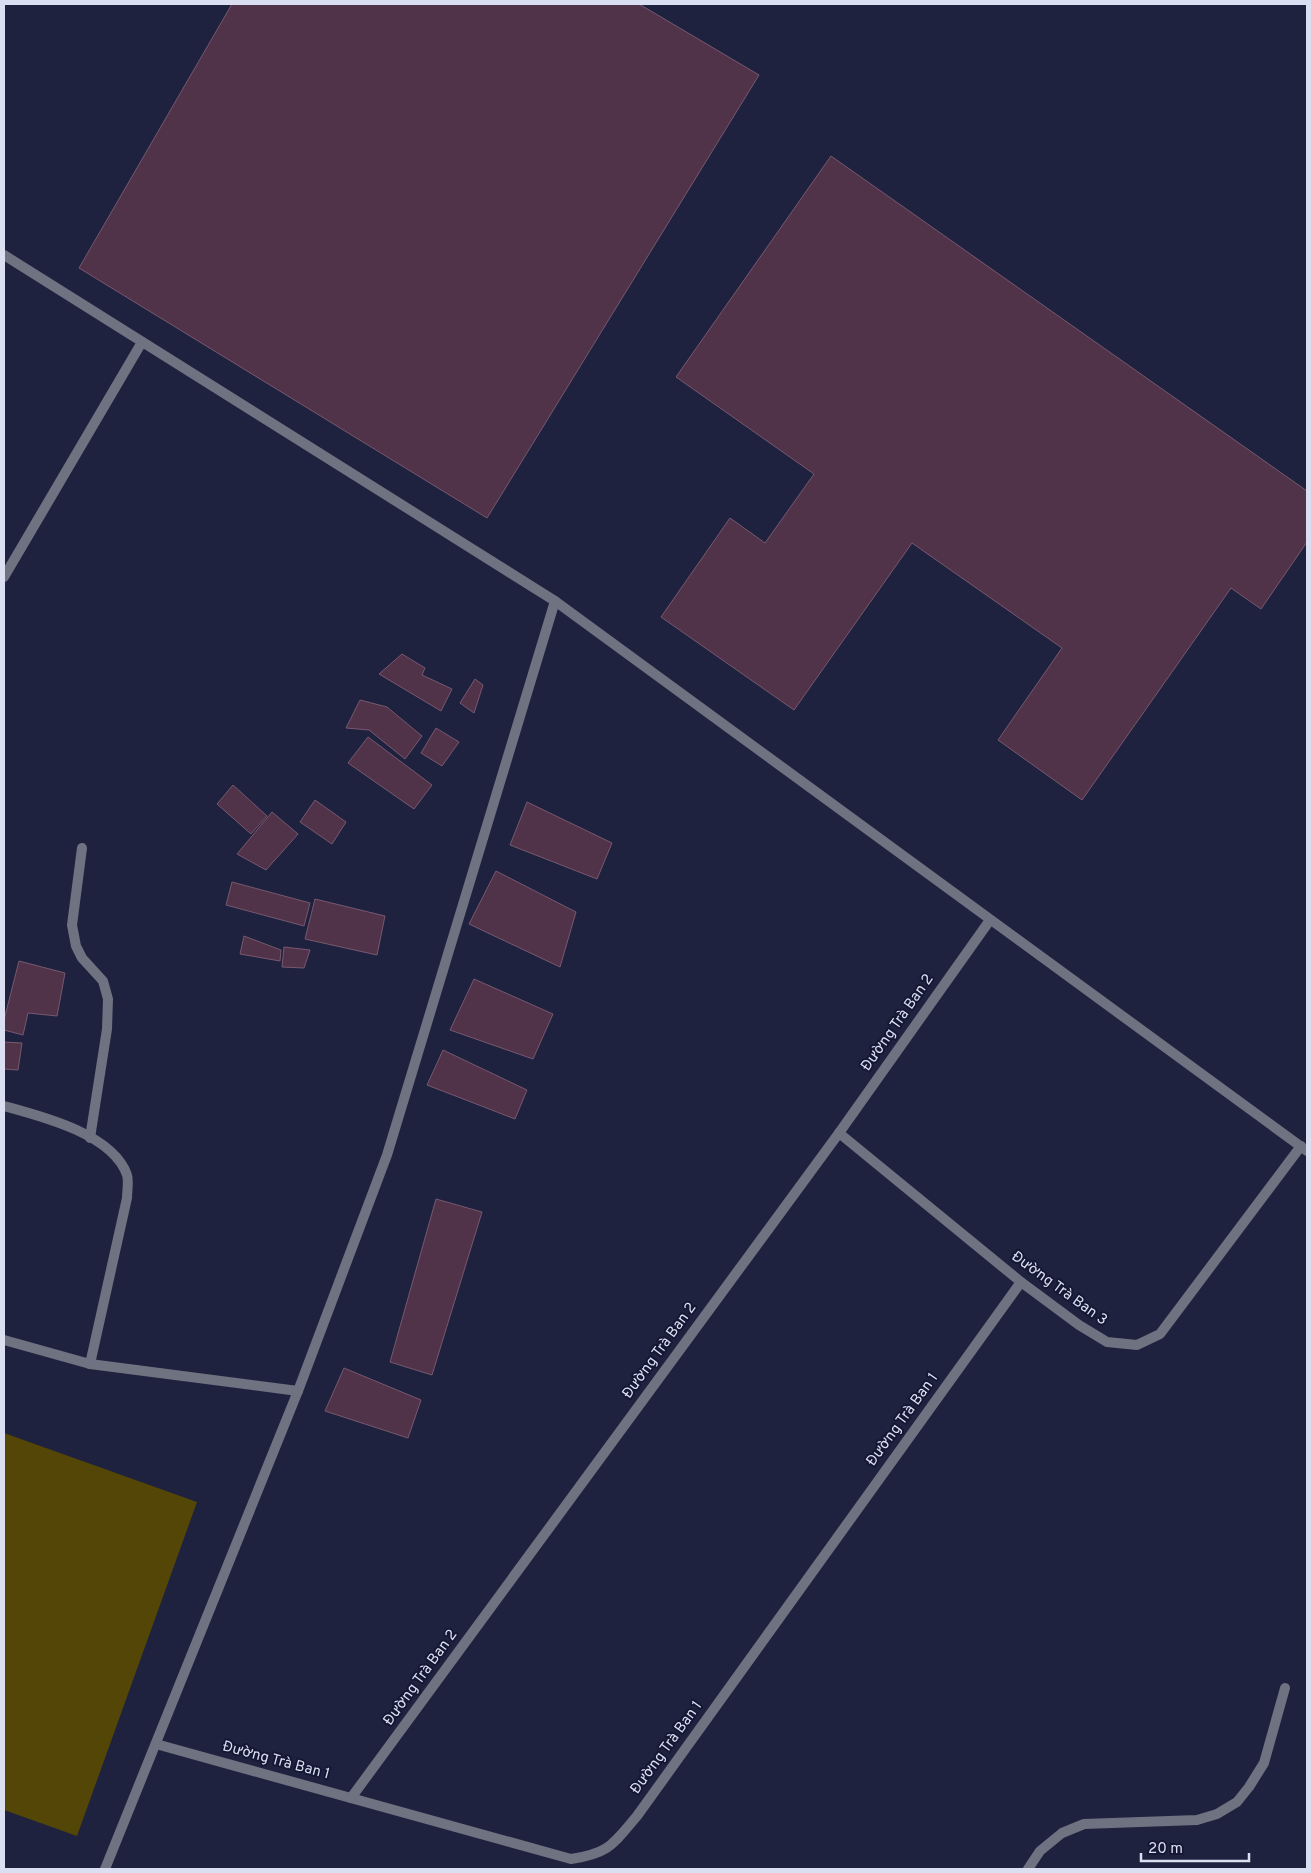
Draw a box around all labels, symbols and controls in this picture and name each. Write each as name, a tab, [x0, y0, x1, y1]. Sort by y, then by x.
street label: Đường Trà Ban 2	[857, 971, 939, 1075]
street label: Đường Trà Ban 3	[1007, 1248, 1111, 1330]
street label: Đường Trà Ban 2	[619, 1299, 701, 1403]
street label: Đường Trà Ban 1	[863, 1370, 943, 1470]
street label: Đường Trà Ban 2	[380, 1626, 462, 1730]
street label: Đường Trà Ban 1	[627, 1698, 707, 1798]
street label: Đường Trà Ban 1	[220, 1738, 332, 1784]
scale bar	[1141, 1830, 1248, 1862]
text: 20 m	[1148, 1840, 1183, 1859]

